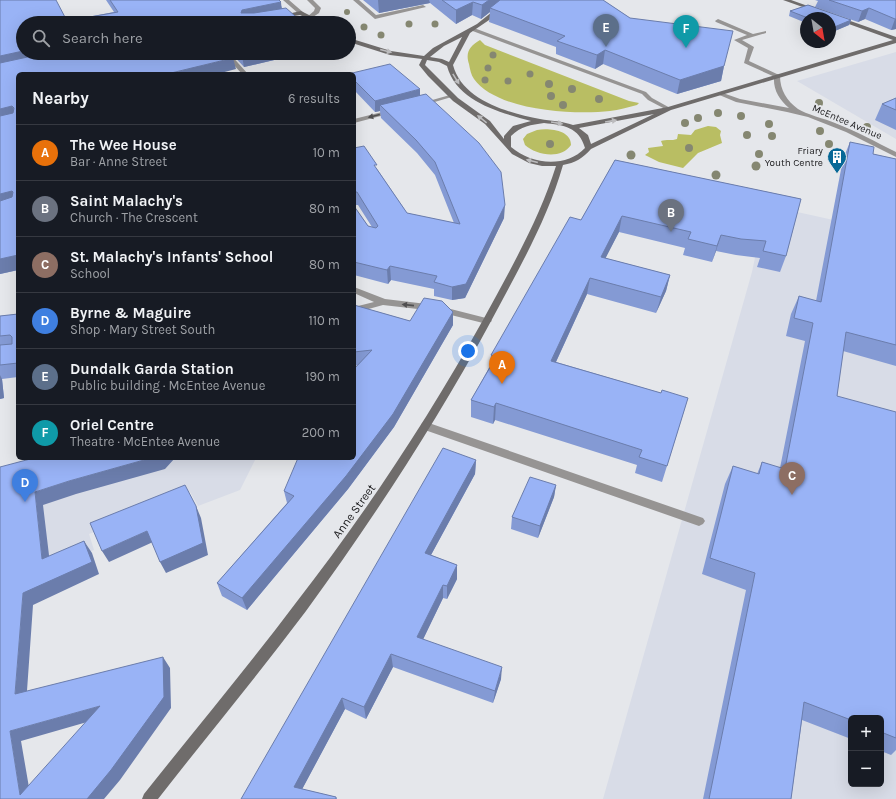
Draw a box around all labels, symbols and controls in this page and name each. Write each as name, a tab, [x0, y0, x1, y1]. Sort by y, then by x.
north arrow	[800, 12, 836, 48]
pin: E	[593, 14, 619, 47]
pin: F	[673, 15, 699, 48]
search box	[16, 16, 356, 60]
icon: search	[30, 27, 52, 49]
text: Search here	[62, 29, 143, 47]
one-way arrow	[380, 49, 393, 55]
one-way arrow	[453, 73, 460, 85]
text: Nearby	[32, 88, 89, 108]
text: 6 results	[288, 91, 340, 106]
street label: McEntee Avenue	[810, 102, 884, 142]
one-way arrow	[367, 113, 379, 119]
one-way arrow	[476, 114, 487, 123]
one-way arrow	[605, 117, 618, 123]
one-way arrow	[551, 120, 563, 126]
text: The Wee House	[70, 136, 177, 154]
text: A	[41, 145, 49, 160]
text: 10 m	[313, 145, 340, 160]
place label: Friary Youth Centre	[765, 145, 823, 169]
building icon: Friary Youth Centre	[826, 146, 848, 174]
text: Bar · Anne Street	[70, 154, 167, 169]
one-way arrow	[526, 157, 538, 163]
text: Saint Malachy's	[70, 192, 183, 210]
pin: B	[658, 199, 684, 232]
text: B	[41, 201, 49, 216]
text: 80 m	[309, 201, 340, 216]
text: Church · The Crescent	[70, 210, 198, 225]
text: St. Malachy's Infants' School	[70, 248, 273, 266]
text: C	[41, 257, 49, 272]
text: 80 m	[309, 257, 340, 272]
text: School	[70, 266, 110, 281]
one-way arrow	[402, 302, 414, 308]
text: Byrne & Maguire	[70, 304, 191, 322]
text: D	[41, 313, 49, 328]
text: 110 m	[308, 313, 340, 328]
text: Shop · Mary Street South	[70, 322, 215, 337]
your location	[458, 341, 478, 361]
pin: A	[489, 351, 515, 384]
text: Dundalk Garda Station	[70, 360, 234, 378]
text: E	[41, 369, 49, 384]
text: 190 m	[305, 369, 340, 384]
text: Public building · McEntee Avenue	[70, 378, 265, 393]
text: Oriel Centre	[70, 416, 154, 434]
text: F	[41, 425, 49, 440]
text: 200 m	[302, 425, 340, 440]
text: Theatre · McEntee Avenue	[70, 434, 220, 449]
pin: C	[779, 462, 805, 495]
pin: D	[12, 469, 38, 502]
street label: Anne Street	[330, 481, 379, 541]
map controls	[848, 715, 884, 787]
button: +	[848, 715, 884, 751]
button: −	[848, 751, 884, 787]

